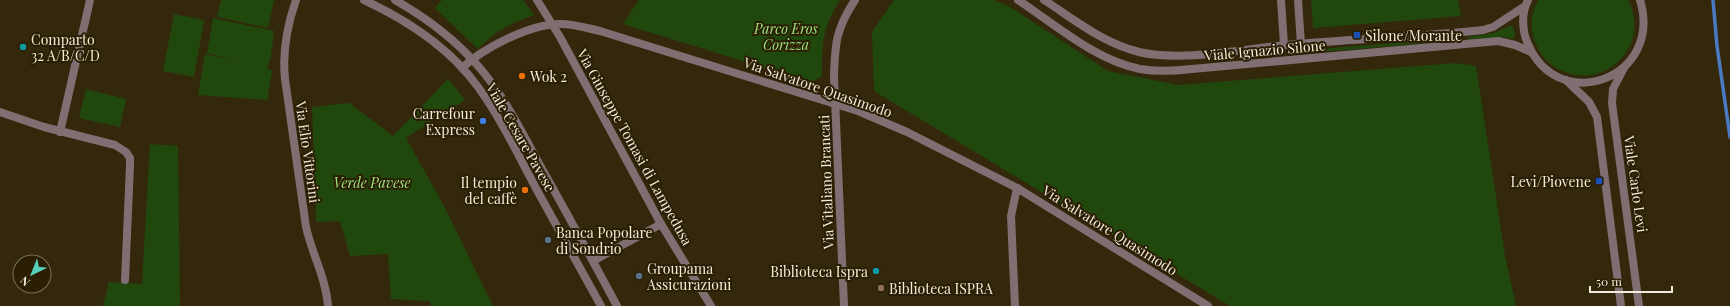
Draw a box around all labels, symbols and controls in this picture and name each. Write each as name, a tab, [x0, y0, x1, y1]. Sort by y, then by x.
park label: Parco Eros Corizza	[753, 19, 819, 54]
place label: Silone/Morante	[1365, 26, 1462, 45]
place label: Comparto 32 A/B/C/D	[31, 30, 100, 65]
marker: Silone/Morante	[1352, 30, 1362, 40]
street label: Viale Ignazio Silone	[1202, 35, 1327, 65]
marker: Comparto 32 A/B/C/D	[18, 42, 28, 52]
street label: Via Giuseppe Tomasi di Lampedusa	[572, 45, 697, 249]
street label: Via Salvatore Quasimodo	[740, 52, 895, 121]
place label: Wok 2	[529, 67, 567, 86]
marker: Wok 2	[517, 71, 527, 81]
street label: Viale Cesare Pavese	[482, 78, 560, 195]
street label: Via Elio Vittorini	[291, 99, 325, 204]
place label: Carrefour Express	[413, 104, 476, 139]
street label: Via Vitaliano Brancati	[814, 114, 838, 251]
marker: Carrefour Express	[478, 116, 488, 126]
street label: Viale Carlo Levi	[1620, 133, 1652, 234]
place label: Levi/Piovene	[1510, 172, 1591, 191]
park label: Verde Pavese	[333, 173, 411, 192]
place label: Il tempio del caffè	[461, 173, 517, 208]
marker: Levi/Piovene	[1594, 176, 1604, 186]
street label: Via Salvatore Quasimodo	[1038, 180, 1181, 280]
marker: Il tempio del caffè	[520, 185, 530, 195]
place label: Banca Popolare di Sondrio	[556, 223, 653, 258]
marker: Banca Popolare di Sondrio	[543, 235, 553, 245]
north arrow	[12, 254, 52, 294]
place label: Groupama Assicurazioni	[646, 259, 731, 294]
place label: Biblioteca Ispra	[770, 262, 868, 281]
marker: Biblioteca Ispra	[871, 266, 881, 276]
scale bar	[1590, 268, 1672, 294]
marker: Groupama Assicurazioni	[634, 271, 644, 281]
text: N	[17, 273, 33, 290]
text: 50 m	[1596, 273, 1622, 289]
place label: Biblioteca ISPRA	[889, 279, 993, 298]
marker: Biblioteca ISPRA	[876, 283, 886, 293]

